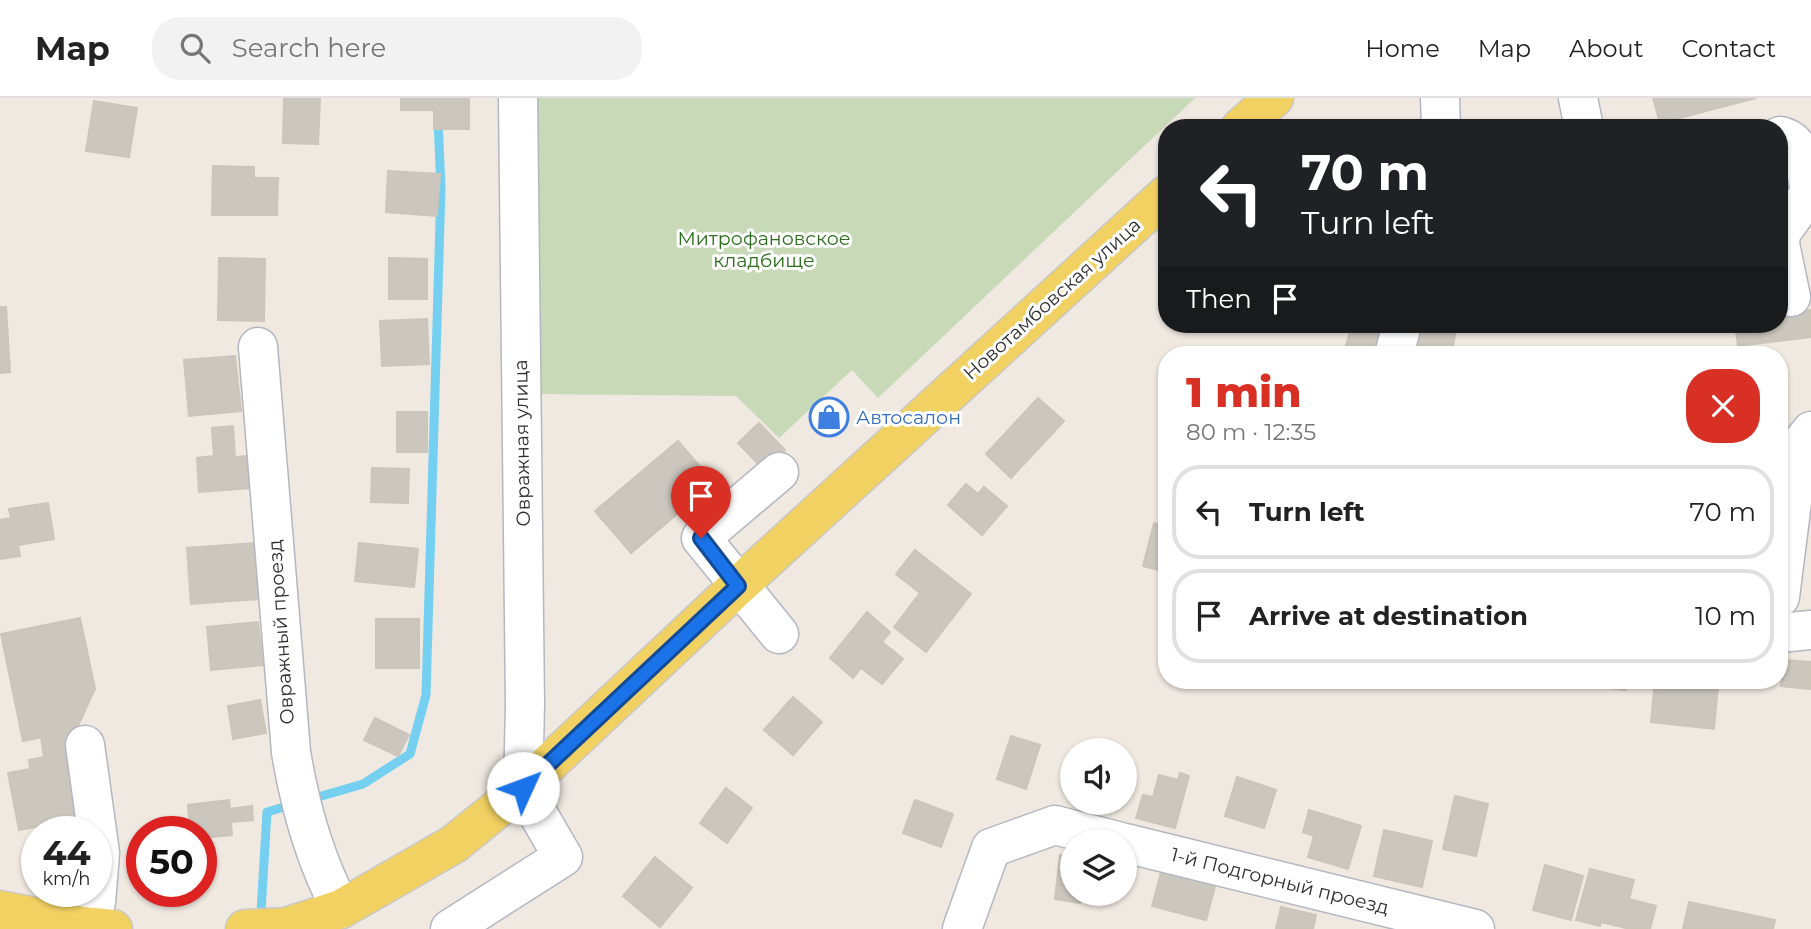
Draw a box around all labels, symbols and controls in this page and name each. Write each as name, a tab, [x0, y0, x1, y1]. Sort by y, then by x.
search box	[152, 17, 642, 80]
text: Map	[35, 28, 110, 68]
icon: search	[176, 29, 214, 67]
text: Search here	[232, 32, 386, 64]
text: Home	[1365, 34, 1440, 63]
text: Map	[1478, 34, 1531, 63]
text: About	[1569, 34, 1643, 63]
text: Contact	[1681, 34, 1776, 63]
text: 70 m	[1301, 143, 1429, 202]
icon: left	[1186, 147, 1277, 238]
text: Turn left	[1301, 203, 1435, 242]
street label: Новотамбовская улица	[959, 213, 1145, 385]
park label: Митрофановское кладбище	[677, 227, 851, 272]
icon: arrive	[1266, 280, 1304, 318]
text: Then	[1186, 283, 1252, 315]
street label: Овражная улица	[509, 359, 535, 527]
text: 1 min	[1186, 366, 1302, 418]
button: close	[1686, 369, 1760, 443]
shop icon: Автосалон	[808, 396, 850, 438]
place label: Автосалон	[856, 406, 961, 429]
text: 80 m · 12:35	[1186, 418, 1316, 446]
pin	[671, 466, 731, 538]
icon: arrive	[682, 477, 720, 515]
icon: left	[1190, 493, 1228, 531]
text: Turn left	[1249, 496, 1365, 528]
text: 70 m	[1690, 496, 1756, 528]
street label: Овражный проезд	[263, 539, 299, 725]
icon: arrive	[1190, 597, 1228, 635]
text: Arrive at destination	[1249, 600, 1528, 632]
text: 10 m	[1695, 600, 1756, 632]
map controls	[1060, 738, 1137, 906]
button: sound	[1060, 738, 1137, 815]
position arrow	[486, 751, 560, 825]
speed limit sign: 50	[126, 816, 217, 907]
button: layers	[1060, 829, 1137, 906]
text: 44	[42, 831, 91, 874]
street label: 1-й Подгорный проезд	[1169, 843, 1391, 919]
text: km/h	[42, 868, 91, 890]

